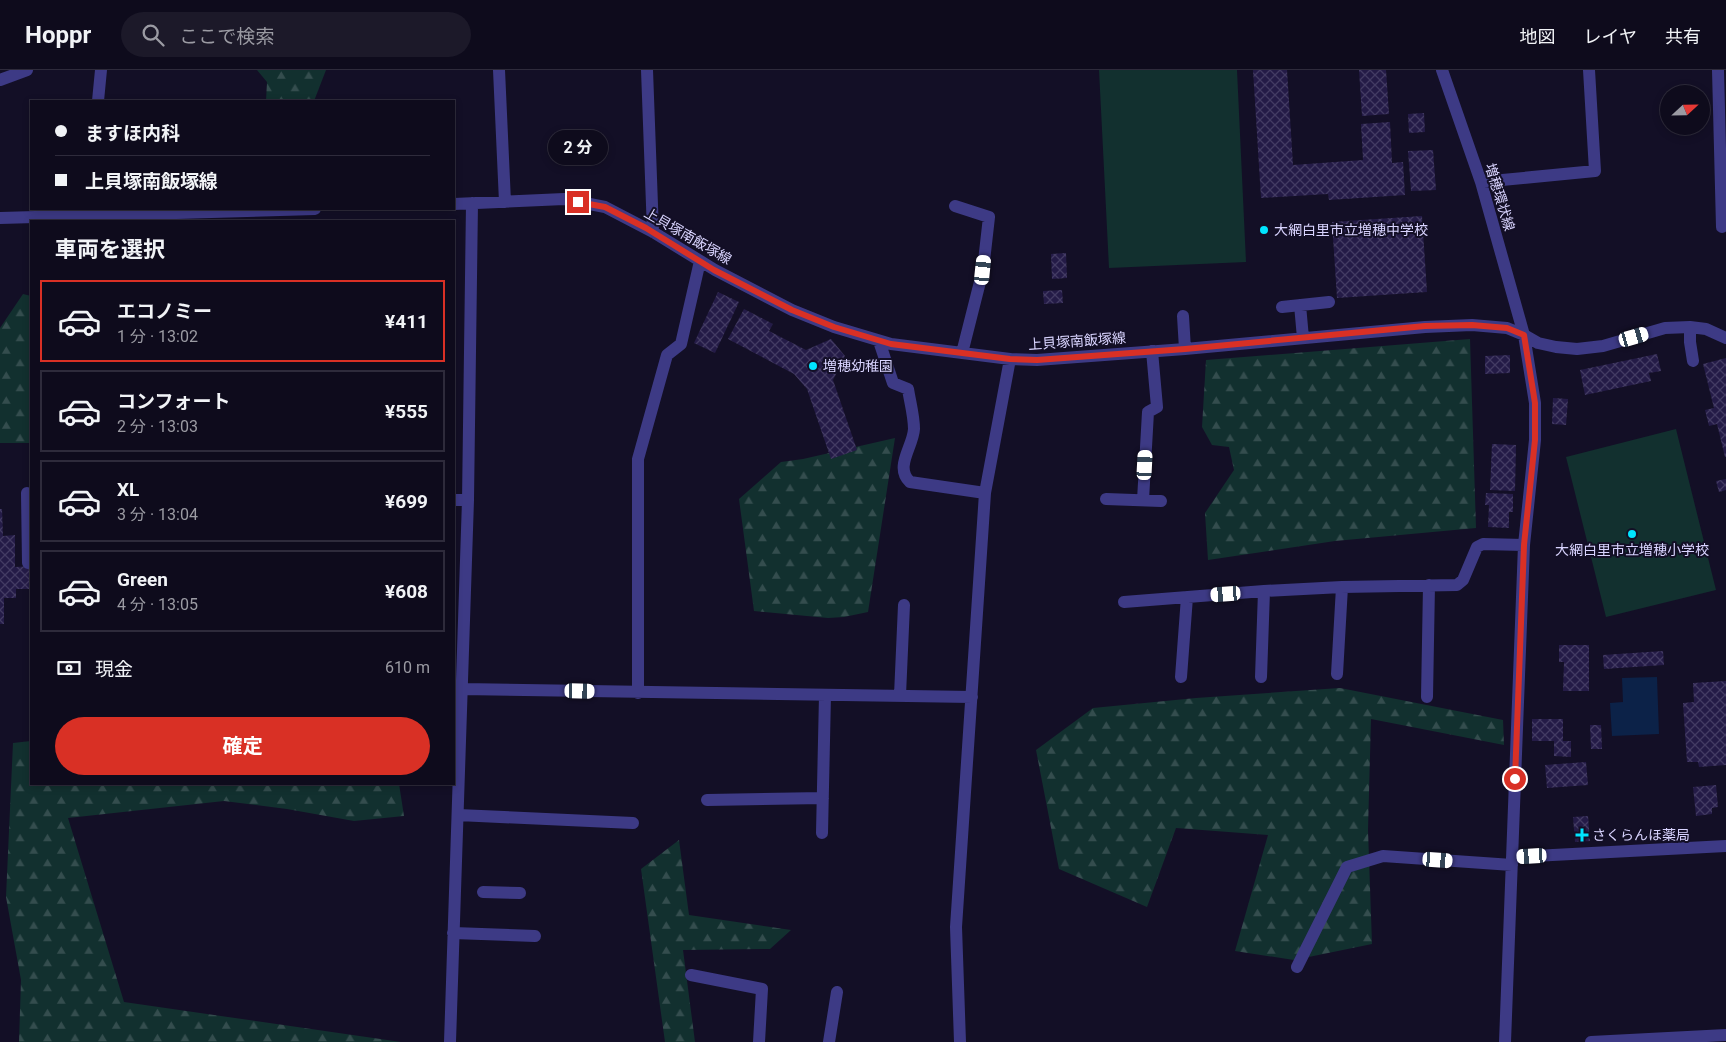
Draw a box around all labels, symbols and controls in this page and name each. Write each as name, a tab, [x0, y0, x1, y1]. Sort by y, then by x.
search box	[121, 12, 471, 57]
text: Hoppr	[25, 21, 91, 49]
icon: search	[139, 21, 167, 49]
text: ここで検索	[179, 25, 274, 48]
text: 地図	[1520, 26, 1556, 47]
text: レイヤ	[1584, 26, 1637, 47]
text: 共有	[1665, 26, 1701, 47]
north arrow	[1660, 85, 1710, 135]
map controls	[1660, 85, 1710, 135]
text: ますほ内科	[85, 122, 180, 145]
callout: 2 分	[548, 129, 608, 164]
text: 2 分	[563, 138, 593, 157]
street label: 増穂環状線	[1482, 161, 1518, 233]
text: 上貝塚南飯塚線	[85, 170, 218, 193]
route end	[567, 191, 589, 213]
street label: 上貝塚南飯塚線	[642, 205, 734, 267]
place label: 大網白里市立増穂中学校	[1274, 222, 1428, 238]
marker: 大網白里市立増穂中学校	[1258, 224, 1270, 236]
text: 車両を選択	[55, 237, 165, 262]
car	[973, 254, 992, 286]
icon: car	[57, 299, 102, 344]
text: エコノミー	[117, 300, 212, 323]
text: ¥411	[385, 310, 428, 333]
car	[1617, 326, 1650, 348]
text: 1 分 · 13:02	[117, 327, 198, 346]
street label: 上貝塚南飯塚線	[1028, 330, 1126, 352]
place label: 増穂幼稚園	[823, 358, 893, 374]
marker: 増穂幼稚園	[807, 360, 819, 372]
icon: car	[57, 389, 102, 434]
text: コンフォート	[117, 390, 230, 413]
text: ¥555	[385, 400, 428, 423]
text: 2 分 · 13:03	[117, 417, 198, 436]
car	[1136, 450, 1153, 480]
text: XL	[117, 478, 139, 501]
icon: car	[57, 479, 102, 524]
text: ¥699	[385, 490, 428, 513]
text: 3 分 · 13:04	[117, 505, 198, 524]
marker: 大網白里市立増穂小学校	[1626, 528, 1638, 540]
place label: 大網白里市立増穂小学校	[1555, 542, 1709, 558]
text: Green	[117, 568, 168, 591]
icon: car	[57, 569, 102, 614]
text: ¥608	[385, 580, 428, 603]
car	[1210, 585, 1241, 603]
text: 4 分 · 13:05	[117, 595, 198, 614]
icon: cash	[55, 654, 83, 682]
text: 現金	[95, 658, 133, 681]
text: 610 m	[385, 658, 430, 677]
car	[564, 683, 595, 699]
button: 確定	[55, 717, 430, 775]
route start	[1504, 768, 1526, 790]
place label: さくらんほ薬局	[1592, 827, 1690, 843]
marker: さくらんほ薬局	[1576, 829, 1588, 841]
car	[1516, 848, 1547, 864]
car	[1422, 851, 1453, 869]

